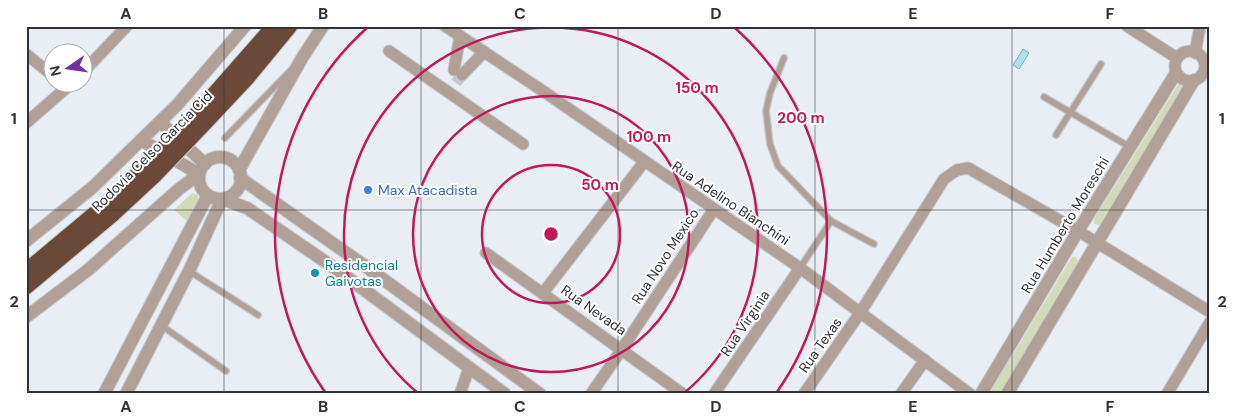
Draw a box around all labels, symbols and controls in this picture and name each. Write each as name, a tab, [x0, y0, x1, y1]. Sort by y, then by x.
text: A	[120, 3, 132, 24]
text: B	[318, 3, 328, 24]
text: C	[514, 3, 526, 24]
text: D	[710, 3, 722, 24]
text: E	[908, 3, 918, 24]
text: F	[1106, 3, 1115, 24]
north arrow	[42, 42, 92, 92]
text: N	[45, 64, 65, 78]
text: 150 m	[676, 78, 719, 98]
street label: Rodovia Celso Garcia Cid	[88, 87, 216, 215]
text: 1	[11, 108, 17, 129]
text: 200 m	[777, 108, 825, 128]
text: 1	[1219, 108, 1225, 129]
text: 100 m	[627, 127, 671, 147]
street label: Rua Humberto Moreschi	[1017, 153, 1113, 297]
street label: Rua Adelino Bianchini	[669, 157, 793, 249]
text: 50 m	[581, 175, 619, 195]
place label: Max Atacadista	[378, 181, 477, 199]
marker: Max Atacadista	[362, 184, 374, 196]
street label: Rua Novo Mexico	[627, 205, 703, 307]
centre of rings	[542, 225, 560, 243]
place label: Residencial Gaivotas	[325, 256, 398, 290]
marker: Residencial Gaivotas	[309, 267, 321, 279]
street label: Rua Nevada	[558, 281, 630, 339]
street label: Rua Virginia	[716, 287, 774, 359]
text: 2	[9, 291, 19, 312]
text: 2	[1217, 291, 1227, 312]
street label: Rua Texas	[794, 314, 846, 376]
text: A	[120, 396, 132, 417]
text: B	[318, 396, 328, 417]
text: C	[514, 396, 526, 417]
text: D	[710, 396, 722, 417]
text: E	[908, 396, 918, 417]
text: F	[1106, 396, 1115, 417]

